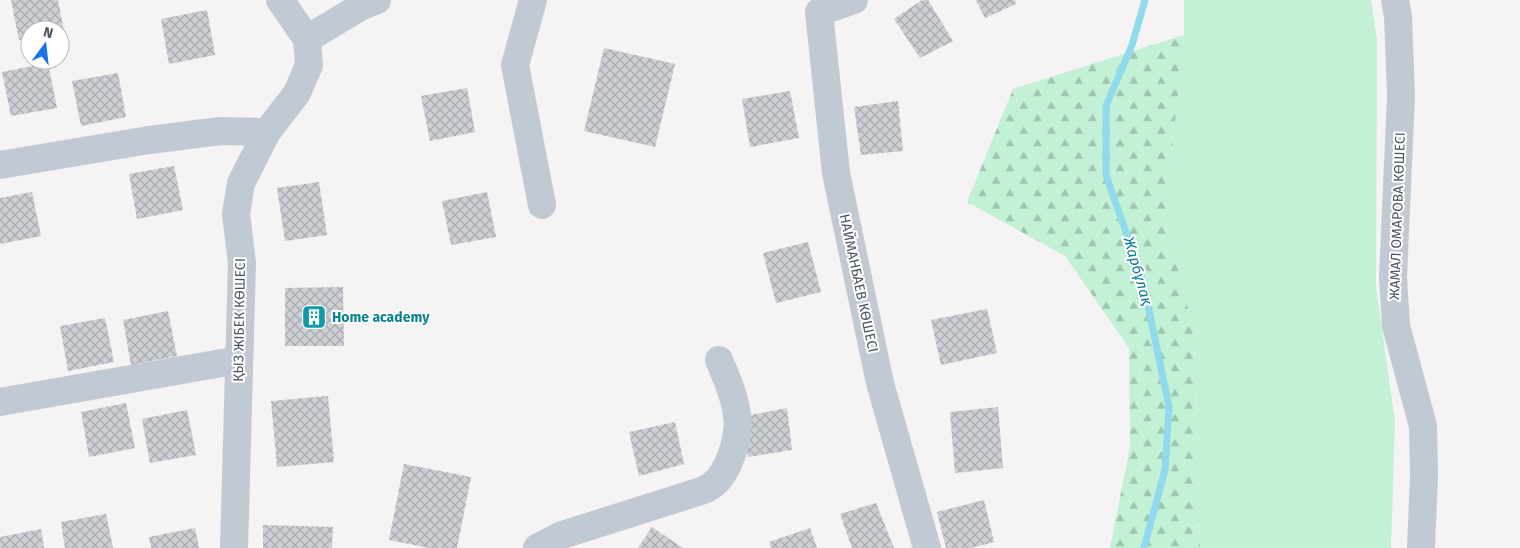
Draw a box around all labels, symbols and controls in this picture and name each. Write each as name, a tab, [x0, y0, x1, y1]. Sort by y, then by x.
north arrow	[20, 20, 70, 70]
text: N	[42, 24, 55, 42]
street label: ЖАМАЛ ОМАРОВА КӨШЕСІ	[1386, 132, 1409, 300]
street label: НАЙМАНБАЕВ КӨШЕСІ	[836, 212, 882, 354]
water label: Жарбұлақ	[1119, 234, 1156, 307]
street label: ҚЫЗ ЖІБЕК КӨШЕСІ	[230, 258, 249, 382]
building icon: Home academy	[301, 304, 327, 330]
place label: Home academy	[332, 309, 430, 326]

